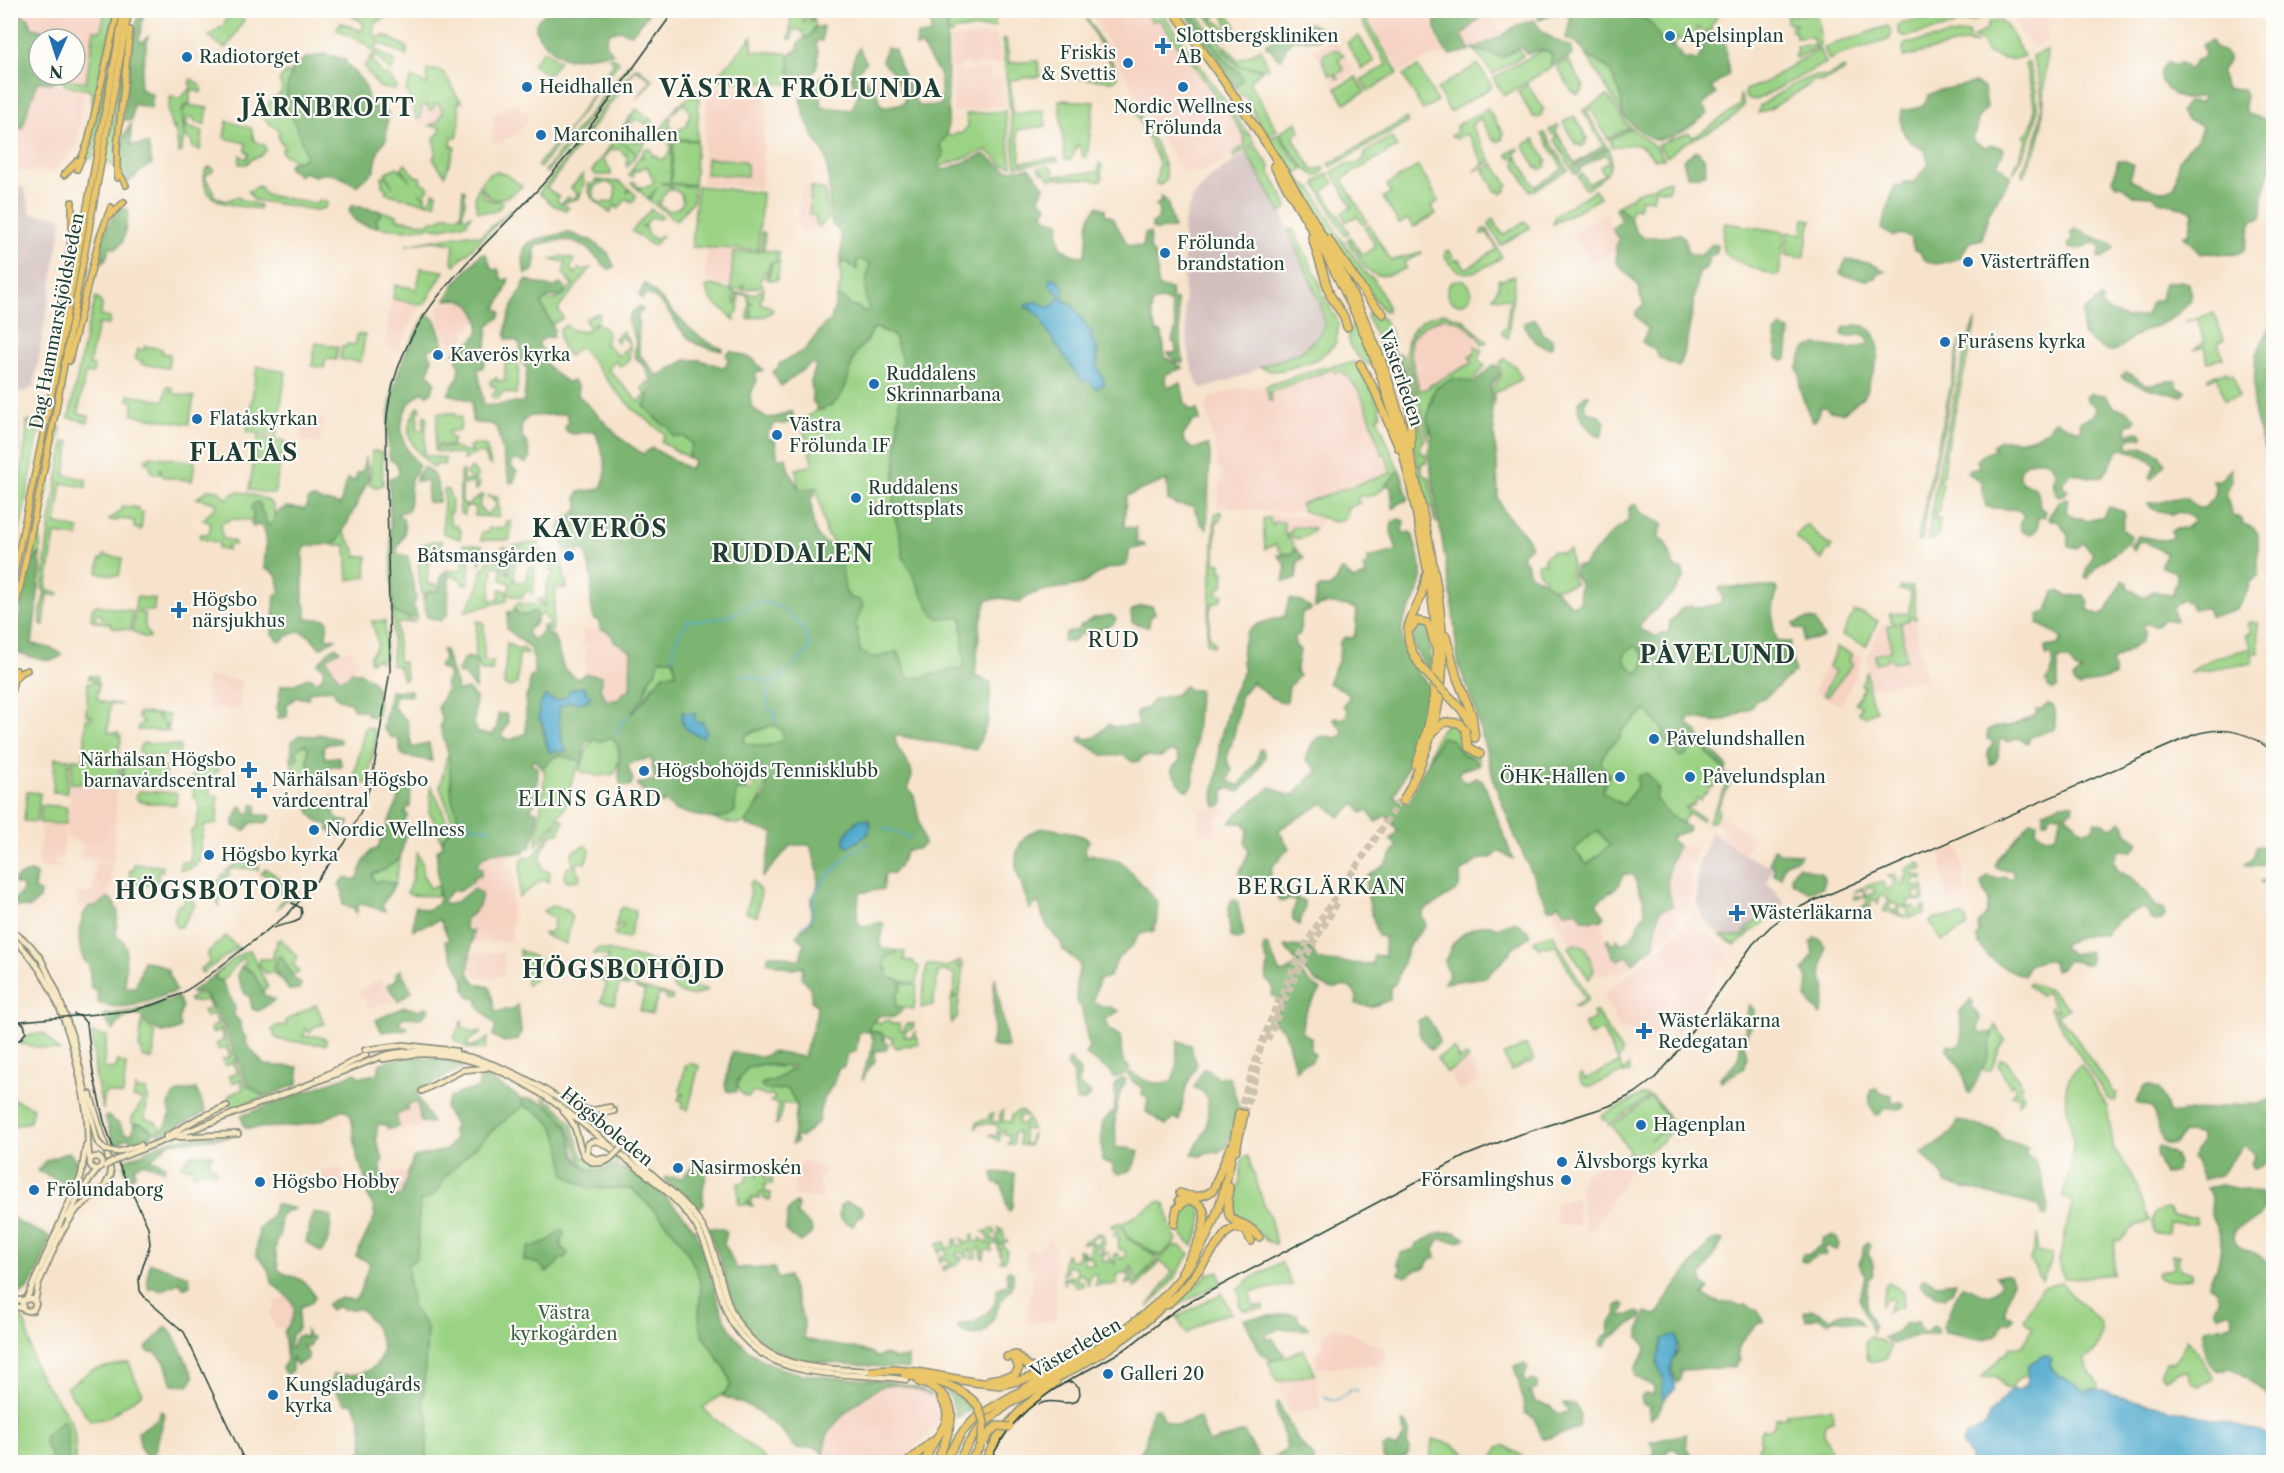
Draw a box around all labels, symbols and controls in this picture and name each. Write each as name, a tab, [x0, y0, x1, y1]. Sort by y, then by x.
place label: Slottsbergskliniken AB	[1175, 25, 1339, 68]
place label: Apelsinplan	[1681, 25, 1784, 47]
north arrow	[27, 27, 87, 87]
marker: Apelsinplan	[1663, 29, 1677, 43]
marker: Slottsbergskliniken AB	[1154, 37, 1172, 55]
place label: Friskis & Svettis	[1041, 42, 1116, 85]
place label: Radiotorget	[199, 46, 301, 68]
marker: Radiotorget	[180, 50, 194, 64]
marker: Friskis & Svettis	[1121, 56, 1135, 70]
text: N	[49, 62, 64, 82]
district label: VÄSTRA FRÖLUNDA	[658, 73, 943, 103]
place label: Heidhallen	[539, 76, 633, 98]
marker: Heidhallen	[520, 80, 534, 94]
marker: Nordic Wellness Frölunda	[1176, 80, 1190, 94]
district label: JÄRNBROTT	[237, 92, 415, 122]
place label: Nordic Wellness Frölunda	[1114, 96, 1252, 139]
place label: Marconihallen	[553, 124, 678, 146]
marker: Marconihallen	[534, 128, 548, 142]
street label: Dag Hammarskjöldsleden	[25, 211, 89, 431]
place label: Frölunda brandstation	[1177, 232, 1285, 275]
marker: Frölunda brandstation	[1158, 246, 1172, 260]
place label: Västerträffen	[1979, 251, 2090, 273]
marker: Västerträffen	[1961, 255, 1975, 269]
street label: Västerleden	[1374, 326, 1428, 429]
place label: Furåsens kyrka	[1957, 331, 2086, 353]
marker: Furåsens kyrka	[1938, 335, 1952, 349]
place label: Kaverös kyrka	[450, 344, 571, 366]
marker: Kaverös kyrka	[431, 348, 445, 362]
place label: Ruddalens Skrinnarbana	[886, 363, 1001, 406]
marker: Ruddalens Skrinnarbana	[867, 377, 881, 391]
place label: Flatåskyrkan	[209, 408, 318, 430]
marker: Flatåskyrkan	[190, 412, 204, 426]
place label: Västra Frölunda IF	[788, 414, 891, 457]
marker: Västra Frölunda IF	[770, 428, 784, 442]
district label: FLATÅS	[189, 438, 299, 467]
place label: Ruddalens idrottsplats	[868, 477, 964, 520]
marker: Ruddalens idrottsplats	[849, 491, 863, 505]
district label: KAVERÖS	[532, 513, 668, 543]
district label: RUDDALEN	[711, 539, 875, 568]
place label: Båtsmansgården	[417, 545, 557, 567]
marker: Båtsmansgården	[562, 549, 576, 563]
place label: Högsbo närsjukhus	[192, 589, 285, 632]
marker: Högsbo närsjukhus	[170, 601, 188, 619]
district label: RUD	[1088, 627, 1140, 652]
district label: PÅVELUND	[1639, 640, 1797, 669]
place label: Påvelundshallen	[1666, 728, 1805, 750]
marker: Påvelundshallen	[1647, 732, 1661, 746]
place label: Närhälsan Högsbo barnavårdscentral	[80, 749, 236, 792]
place label: Högsbohöjds Tennisklubb	[656, 760, 878, 782]
marker: Närhälsan Högsbo barnavårdscentral	[240, 761, 258, 779]
marker: Högsbohöjds Tennisklubb	[637, 764, 651, 778]
place label: ÖHK-Hallen	[1500, 765, 1608, 788]
place label: Påvelundsplan	[1702, 766, 1826, 788]
place label: Närhälsan Högsbo vårdcentral	[271, 769, 428, 812]
marker: ÖHK-Hallen	[1613, 770, 1627, 784]
marker: Påvelundsplan	[1683, 770, 1697, 784]
marker: Närhälsan Högsbo vårdcentral	[250, 781, 268, 799]
district label: ELINS GÅRD	[518, 786, 662, 811]
place label: Nordic Wellness	[326, 819, 465, 841]
marker: Nordic Wellness	[307, 823, 321, 837]
place label: Högsbo kyrka	[221, 844, 339, 866]
marker: Högsbo kyrka	[202, 848, 216, 862]
district label: BERGLÄRKAN	[1237, 874, 1407, 899]
district label: HÖGSBOTORP	[114, 875, 320, 905]
place label: Wästerläkarna	[1749, 902, 1873, 924]
marker: Wästerläkarna	[1728, 904, 1746, 922]
district label: HÖGSBOHÖJD	[522, 954, 726, 984]
place label: Wästerläkarna Redegatan	[1657, 1010, 1781, 1053]
marker: Wästerläkarna Redegatan	[1635, 1022, 1653, 1040]
street label: Högsboleden	[556, 1083, 658, 1171]
place label: Hagenplan	[1653, 1114, 1746, 1136]
marker: Hagenplan	[1634, 1118, 1648, 1132]
place label: Älvsborgs kyrka	[1573, 1150, 1709, 1173]
marker: Älvsborgs kyrka	[1555, 1155, 1569, 1169]
place label: Nasirmoskén	[690, 1157, 801, 1179]
marker: Nasirmoskén	[671, 1161, 685, 1175]
place label: Församlingshus	[1421, 1169, 1554, 1191]
place label: Högsbo Hobby	[272, 1171, 400, 1193]
marker: Församlingshus	[1559, 1173, 1573, 1187]
marker: Högsbo Hobby	[253, 1175, 267, 1189]
place label: Frölundaborg	[46, 1179, 164, 1201]
marker: Frölundaborg	[27, 1183, 41, 1197]
park label: Västra kyrkogården	[510, 1302, 618, 1345]
street label: Västerleden	[1026, 1313, 1125, 1383]
place label: Galleri 20	[1120, 1363, 1204, 1385]
marker: Galleri 20	[1101, 1367, 1115, 1381]
place label: Kungsladugårds kyrka	[285, 1374, 421, 1417]
marker: Kungsladugårds kyrka	[266, 1388, 280, 1402]

